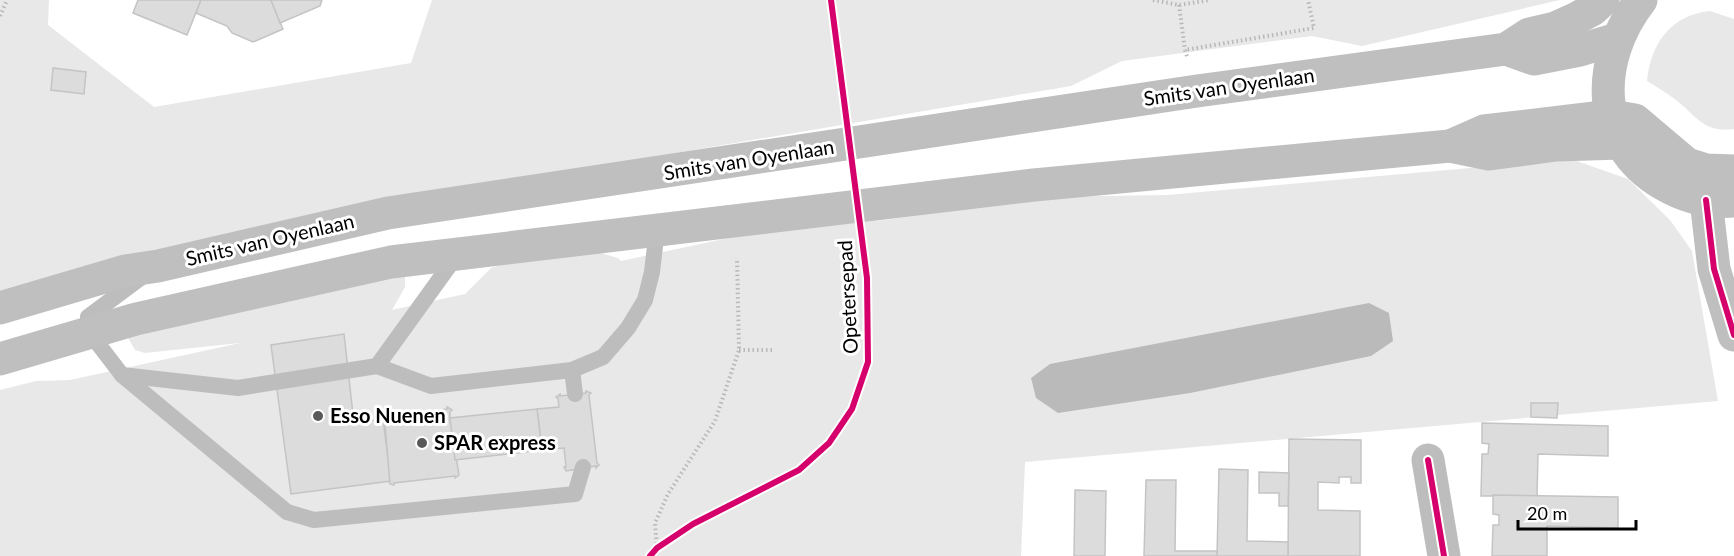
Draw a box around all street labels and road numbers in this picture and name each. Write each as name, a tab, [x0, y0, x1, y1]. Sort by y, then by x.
street label: Smits van Oyenlaan	[1142, 62, 1316, 110]
street label: Smits van Oyenlaan	[662, 134, 836, 184]
street label: Smits van Oyenlaan	[183, 208, 356, 270]
street label: Opetersepad	[832, 240, 862, 355]

